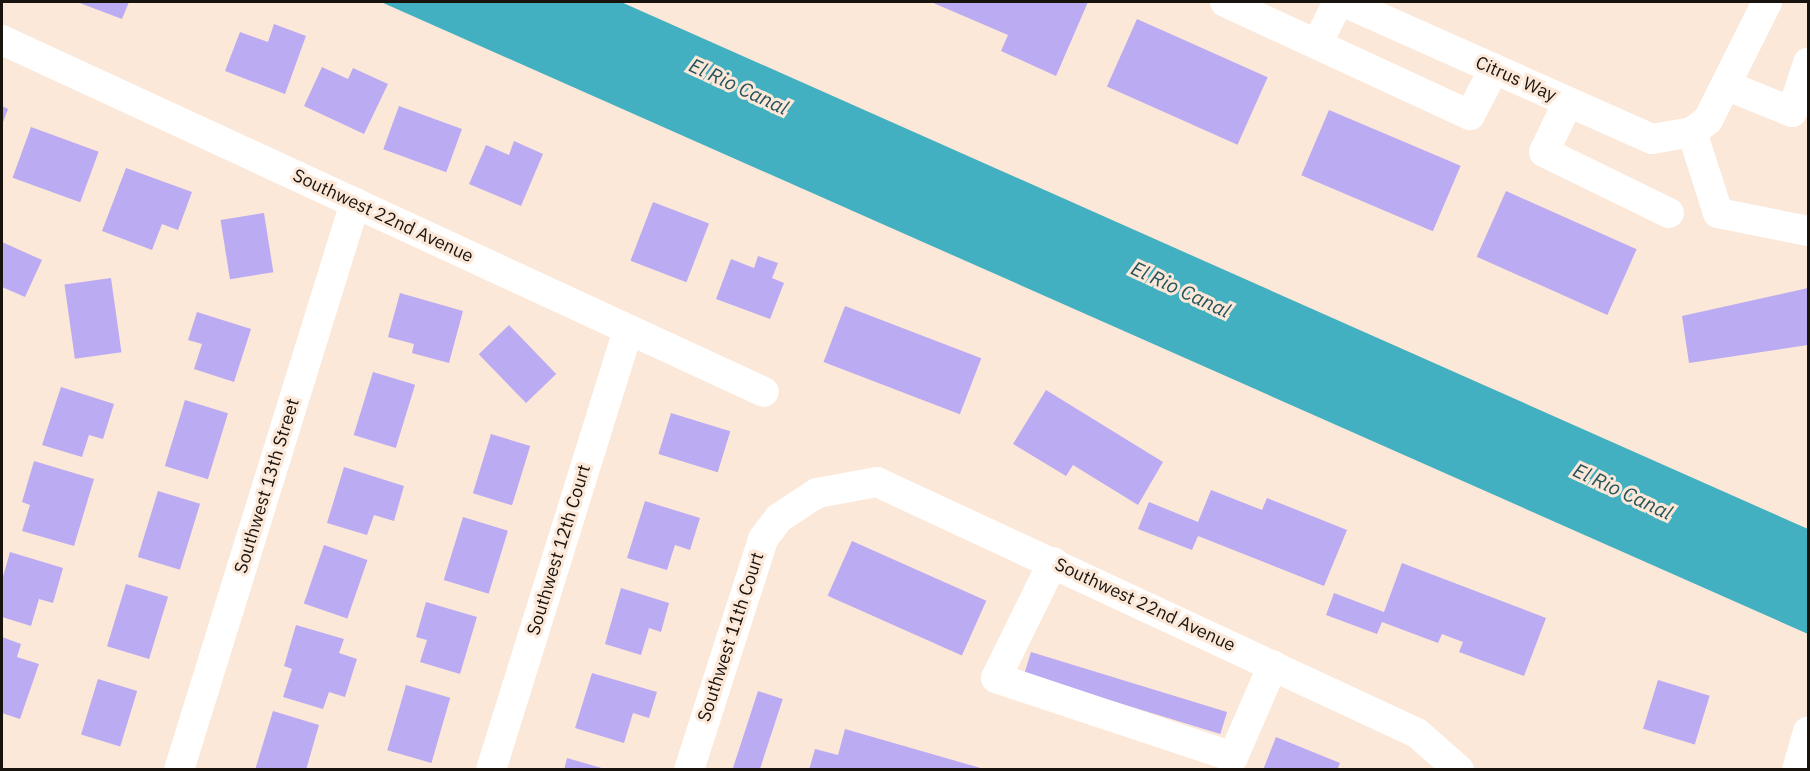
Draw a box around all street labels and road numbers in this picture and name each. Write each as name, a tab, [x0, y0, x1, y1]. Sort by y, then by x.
street label: Citrus Way	[1472, 52, 1560, 106]
street label: Southwest 22nd Avenue	[289, 165, 477, 267]
street label: Southwest 13th Street	[230, 396, 304, 576]
street label: Southwest 12th Court	[523, 462, 595, 638]
street label: Southwest 11th Court	[693, 550, 769, 724]
street label: Southwest 22nd Avenue	[1051, 554, 1239, 656]

